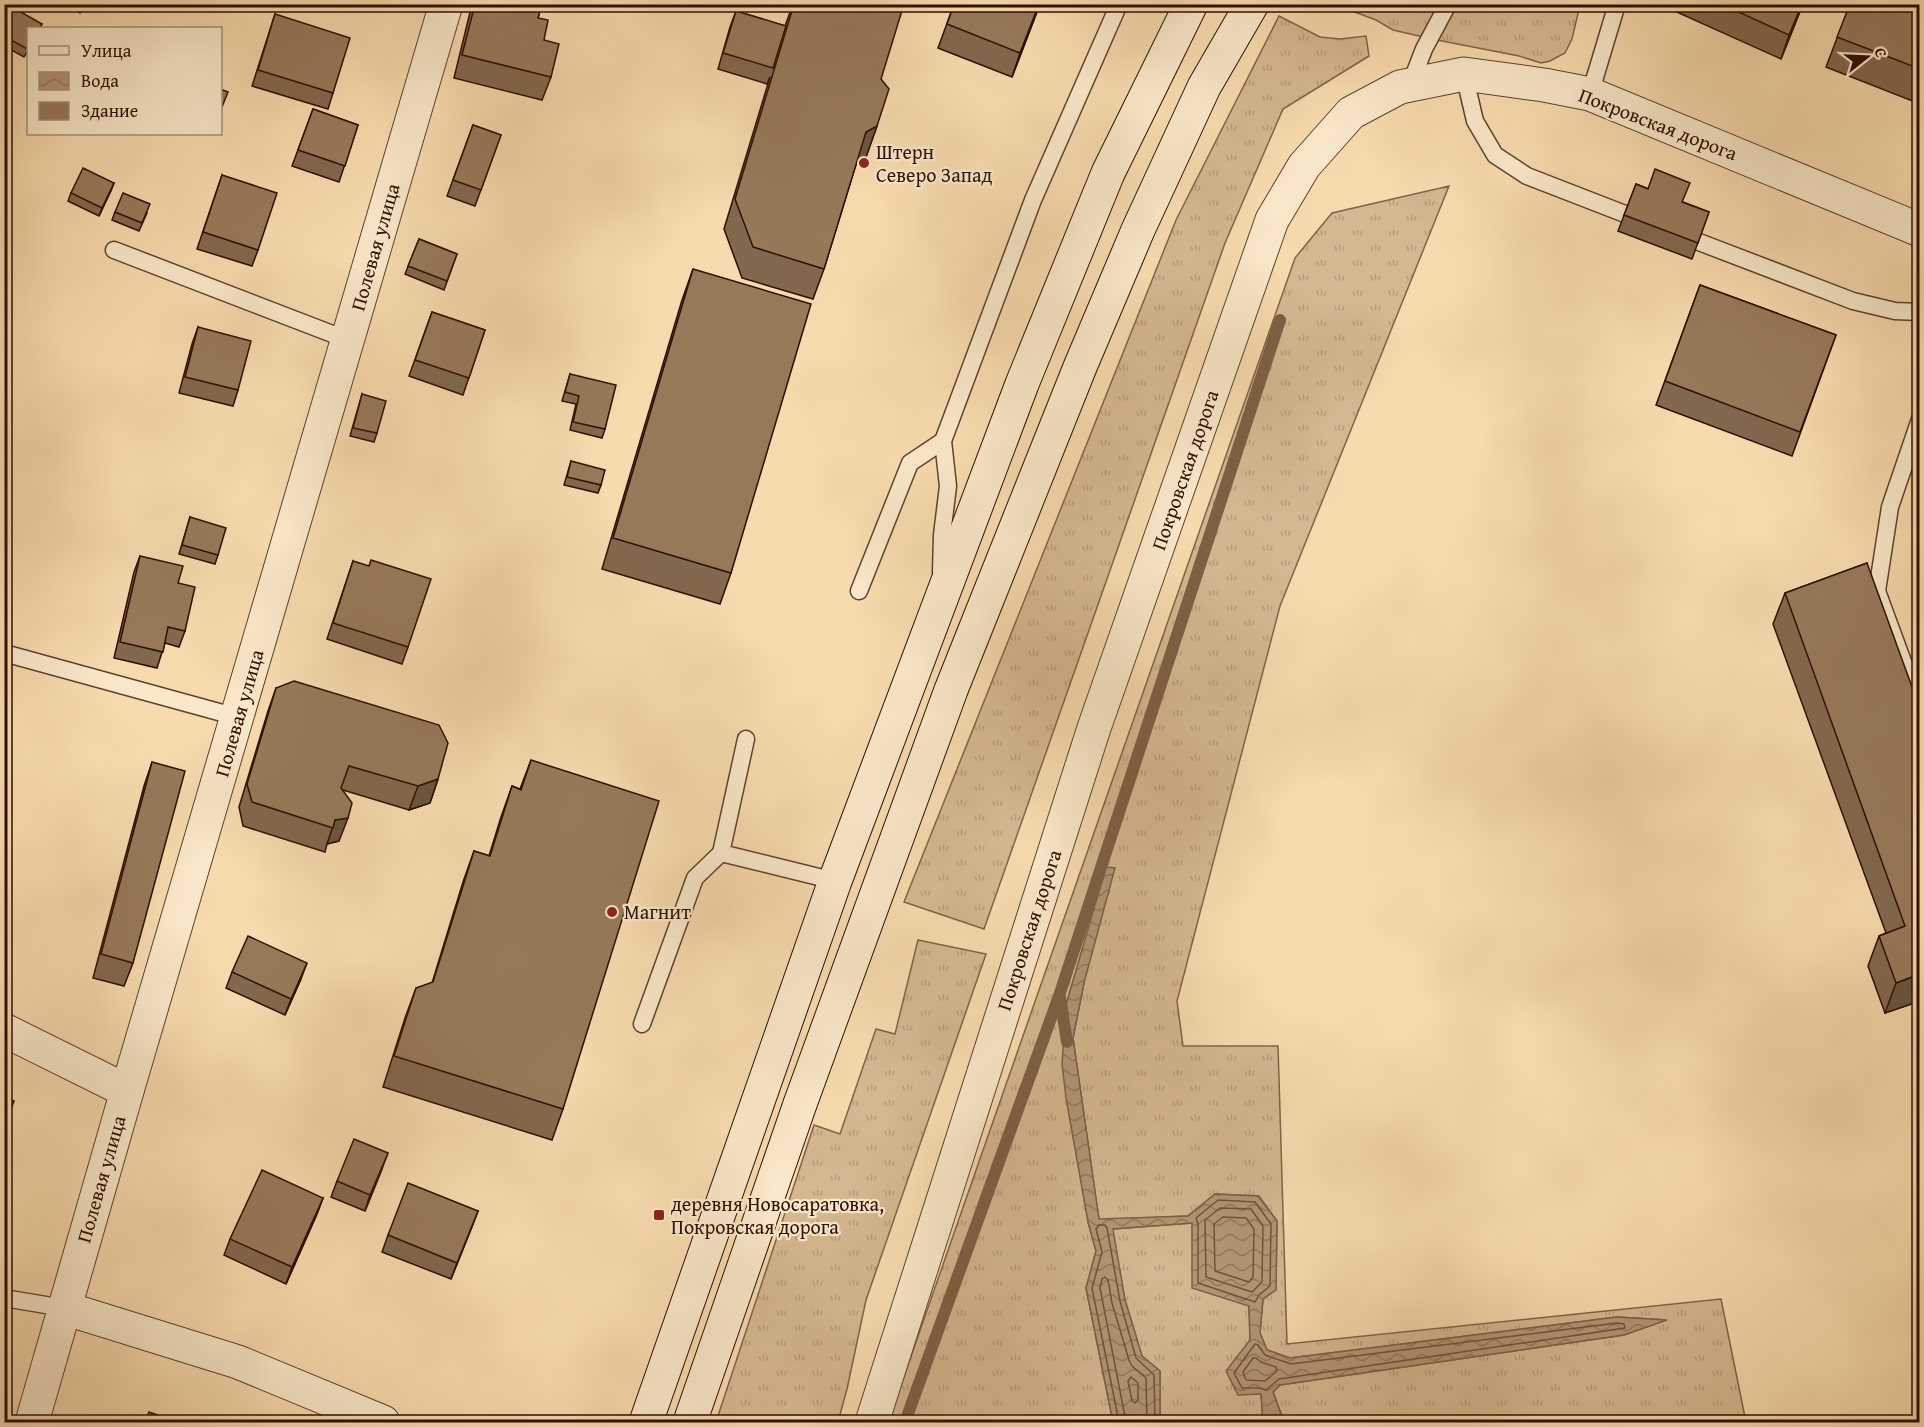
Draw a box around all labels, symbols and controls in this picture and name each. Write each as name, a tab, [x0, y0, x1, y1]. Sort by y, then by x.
legend	[27, 27, 222, 135]
north arrow	[1837, 27, 1897, 87]
text: Улица	[81, 37, 132, 64]
text: С	[1868, 44, 1894, 60]
text: Вода	[81, 67, 119, 94]
street label: Покровская дорога	[1575, 80, 1742, 167]
text: Здание	[81, 97, 138, 124]
place label: Штерн Северо Запад	[876, 137, 992, 189]
marker: Штерн Северо Запад	[857, 156, 871, 170]
street label: Полевая улица	[342, 179, 407, 314]
street label: Покровская дорога	[1144, 385, 1226, 554]
street label: Полевая улица	[206, 645, 271, 780]
street label: Покровская дорога	[989, 845, 1068, 1014]
place label: Магнит	[624, 897, 691, 926]
marker: Магнит	[605, 905, 619, 919]
street label: Полевая улица	[68, 1111, 133, 1246]
place label: деревня Новосаратовка, Покровская дорога	[671, 1189, 884, 1241]
marker: деревня Новосаратовка, Покровская дорога	[652, 1208, 666, 1222]

